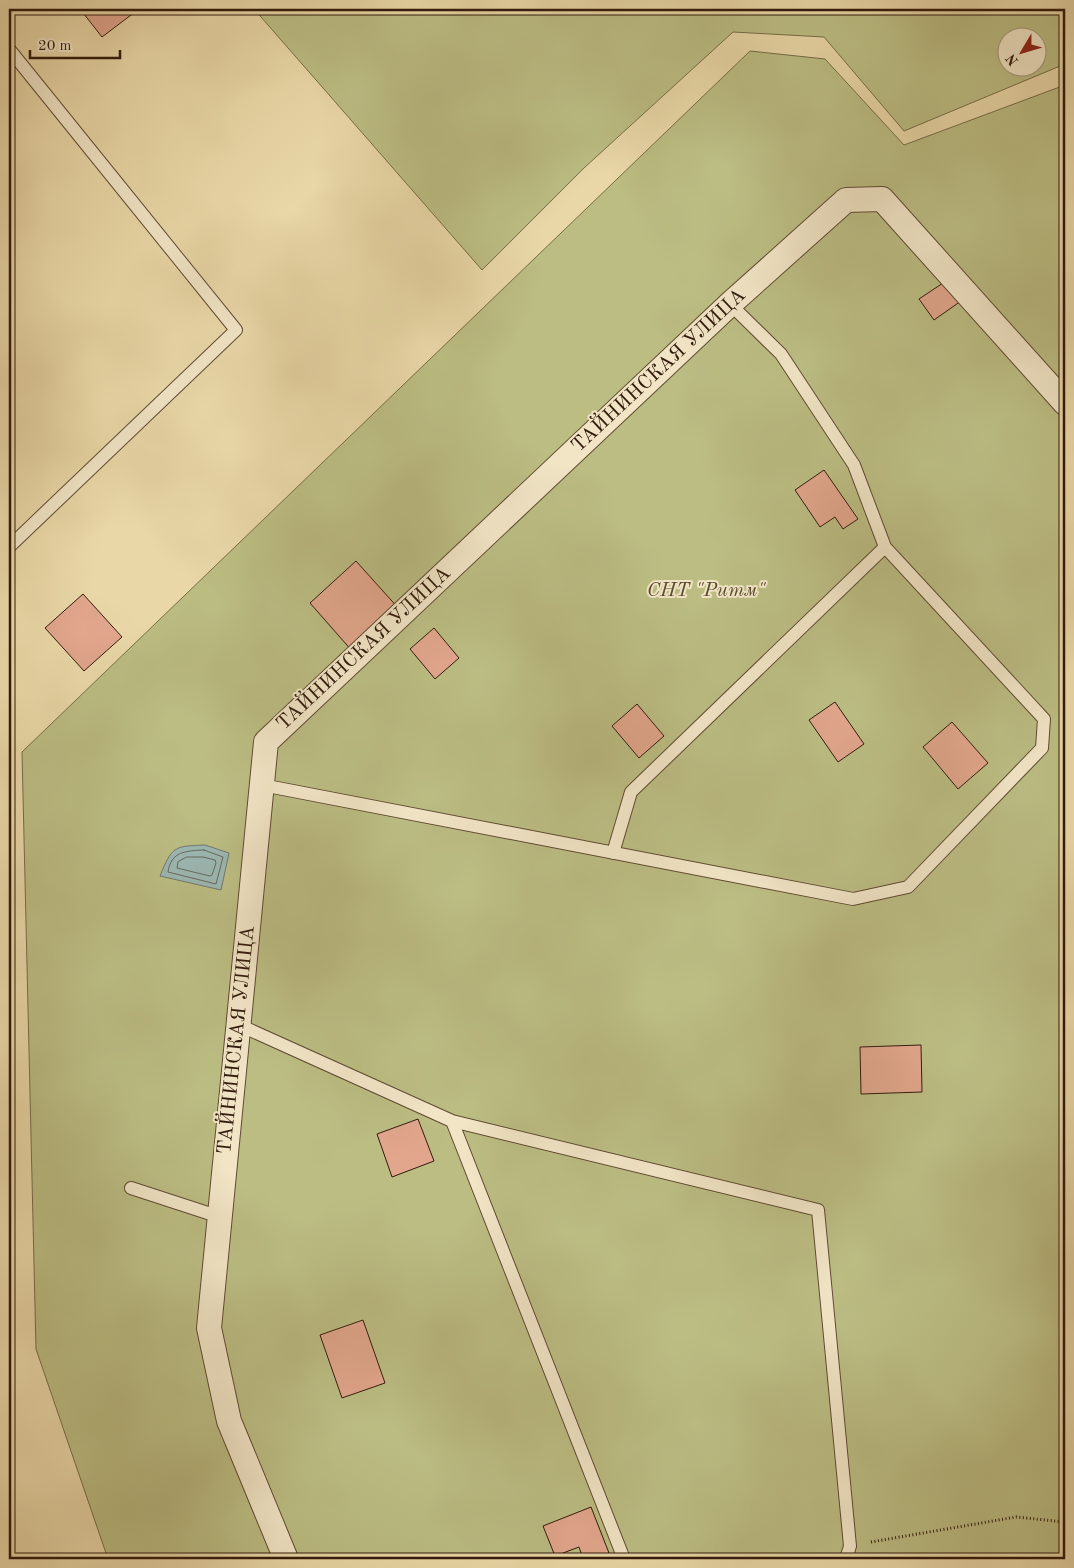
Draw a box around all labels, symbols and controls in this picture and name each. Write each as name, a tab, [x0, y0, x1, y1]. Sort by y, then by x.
scale bar	[30, 28, 120, 60]
north arrow	[996, 28, 1046, 78]
text: 20 m	[38, 39, 72, 54]
text: N	[1004, 51, 1021, 68]
street label: ТАЙНИНСКАЯ УЛИЦА	[566, 283, 750, 457]
street label: ТАЙНИНСКАЯ УЛИЦА	[271, 561, 455, 735]
park label: СНТ "Ритм"	[647, 581, 766, 601]
street label: ТАЙНИНСКАЯ УЛИЦА	[212, 925, 259, 1155]

